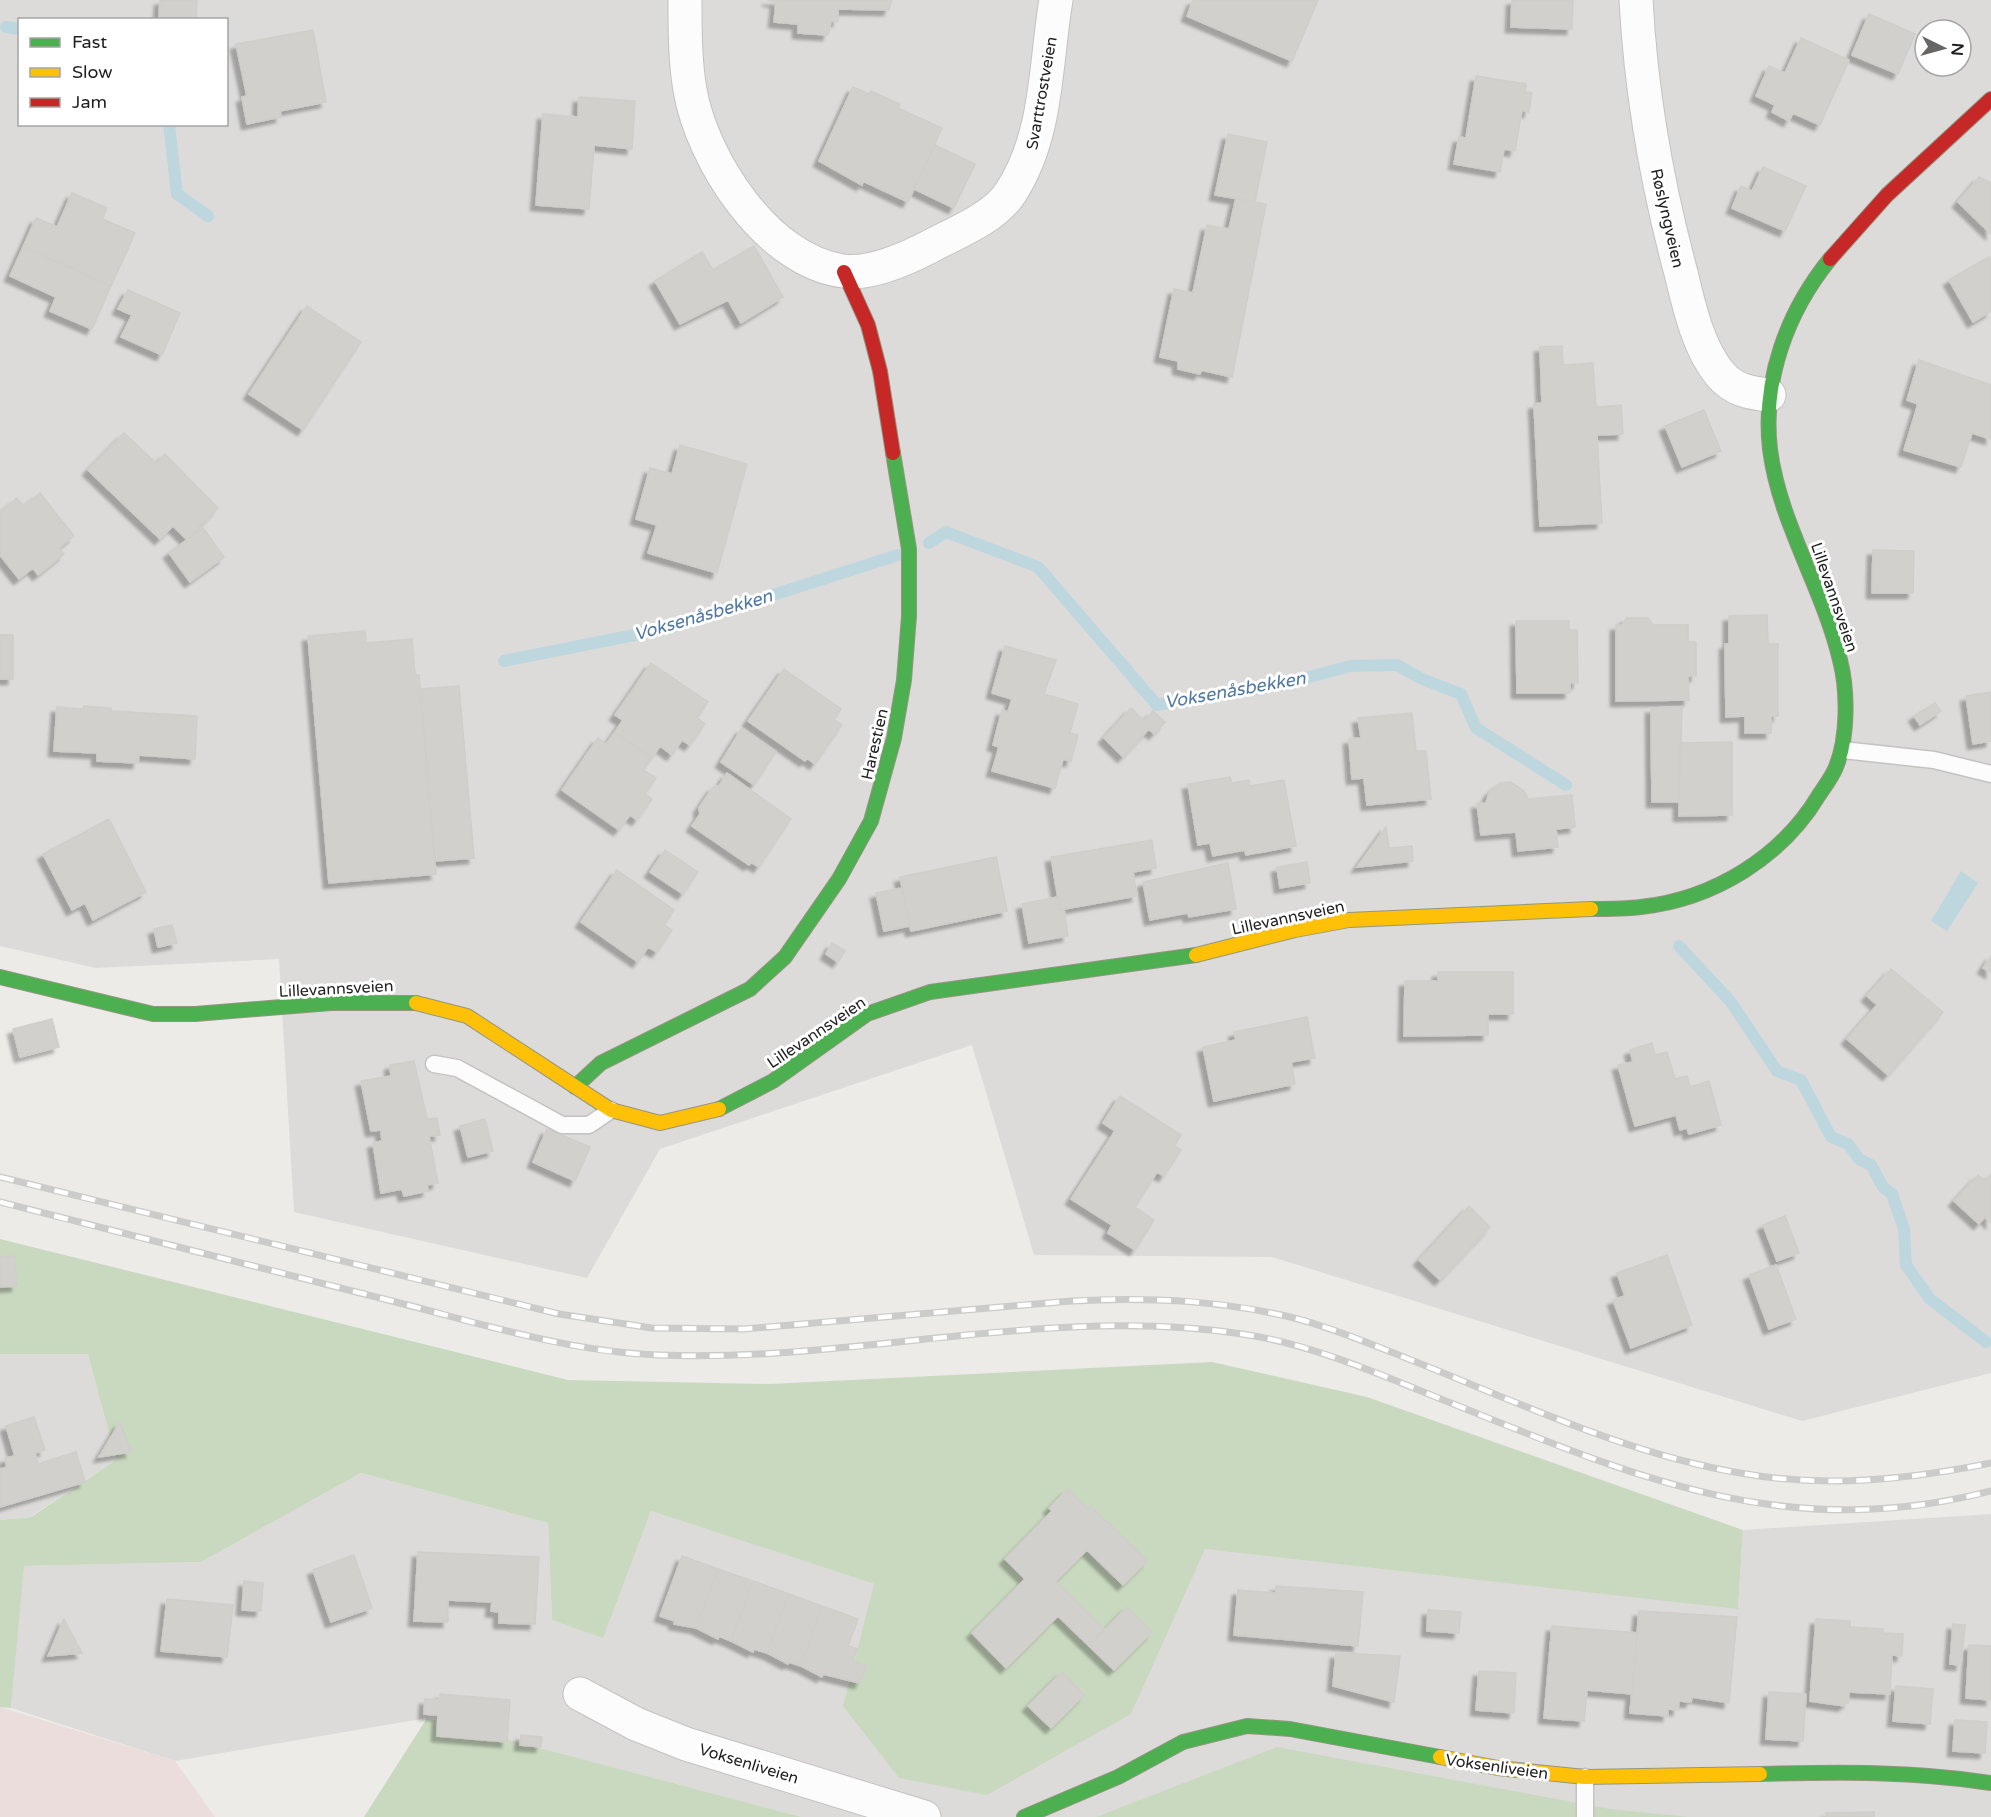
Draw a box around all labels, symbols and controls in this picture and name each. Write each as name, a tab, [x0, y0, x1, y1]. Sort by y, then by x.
legend	[18, 18, 228, 126]
north arrow	[1913, 18, 1973, 78]
text: Fast	[72, 31, 107, 53]
street label: Svarttrostveien	[1022, 35, 1062, 151]
text: N	[1946, 42, 1967, 56]
text: Slow	[72, 61, 113, 83]
text: Jam	[72, 91, 107, 113]
street label: Røslyngveien	[1646, 167, 1688, 270]
street label: Lillevannsveien	[1806, 540, 1862, 655]
water label: Voksenåsbekken	[631, 584, 776, 645]
water label: Voksenåsbekken	[1163, 667, 1308, 713]
street label: Harestien	[857, 707, 893, 782]
street label: Lillevannsveien	[1230, 896, 1346, 940]
street label: Lillevannsveien	[278, 976, 394, 1002]
street label: Lillevannsveien	[763, 992, 870, 1073]
street label: Voksenliveien	[696, 1739, 801, 1789]
street label: Voksenliveien	[1444, 1750, 1549, 1784]

